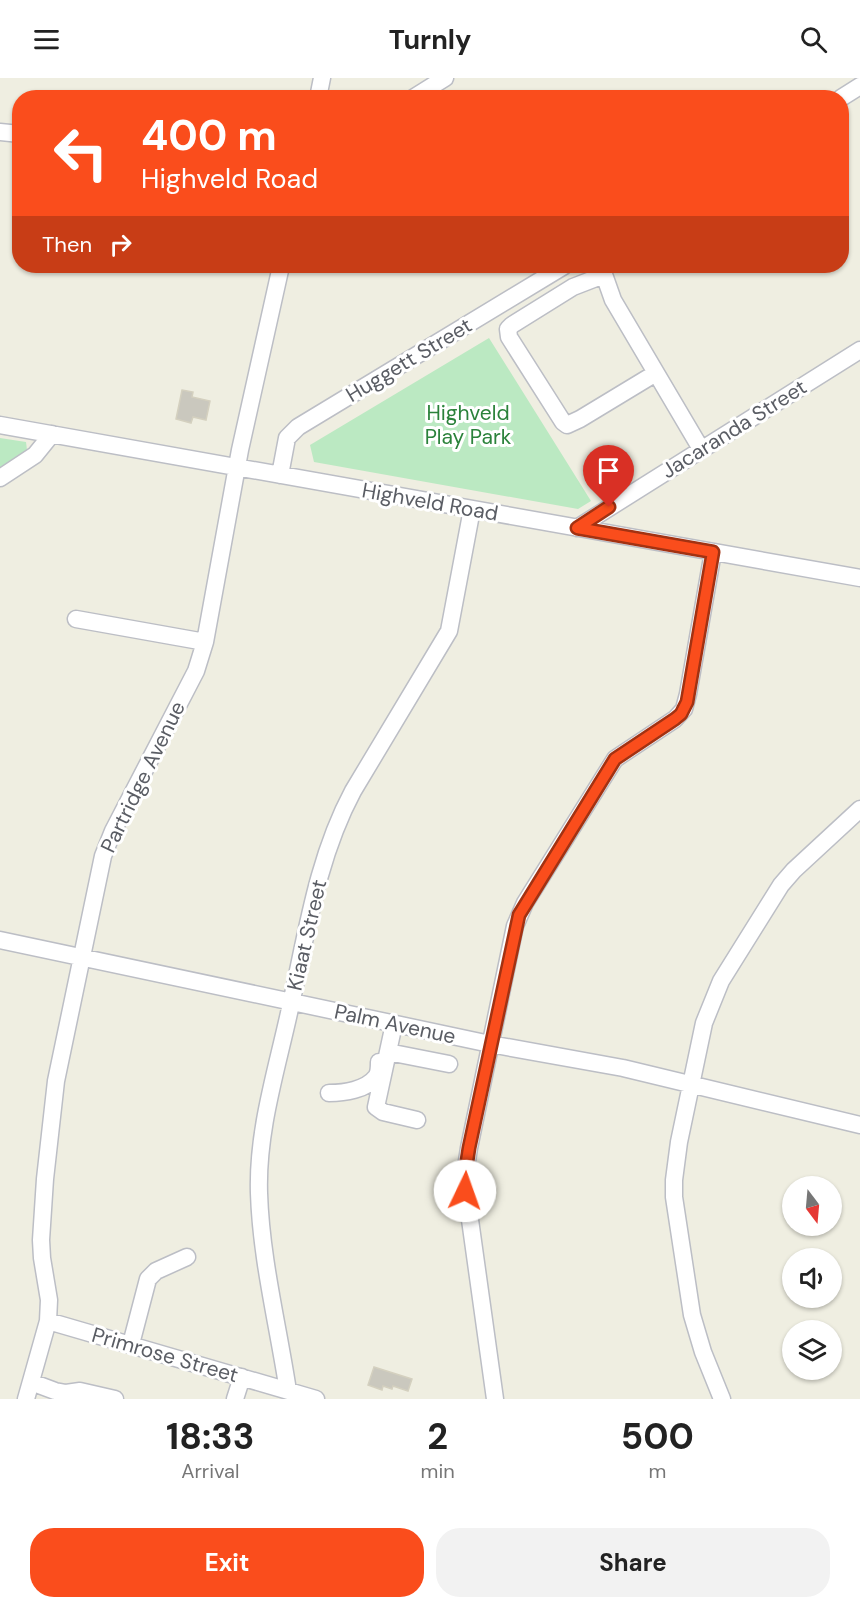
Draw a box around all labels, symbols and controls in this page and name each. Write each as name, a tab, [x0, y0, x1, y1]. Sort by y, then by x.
text: Turnly	[389, 22, 471, 57]
icon: menu	[30, 23, 63, 56]
icon: search	[797, 23, 830, 56]
text: 400 m	[141, 108, 277, 163]
icon: left	[42, 114, 120, 192]
text: Highveld Road	[141, 161, 318, 196]
icon: right	[104, 228, 137, 261]
text: Then	[42, 230, 92, 259]
street label: Huggett Street	[341, 311, 477, 409]
street label: Jacaranda Street	[656, 373, 812, 485]
park label: Highveld Play Park	[425, 399, 512, 451]
pin	[583, 445, 634, 507]
icon: arrive	[592, 454, 625, 487]
street label: Highveld Road	[360, 476, 500, 528]
street label: Partridge Avenue	[94, 697, 192, 857]
street label: Kiaat Street	[281, 877, 333, 993]
street label: Palm Avenue	[332, 997, 458, 1051]
position arrow	[433, 1159, 497, 1223]
north arrow	[782, 1176, 842, 1236]
map controls	[782, 1176, 842, 1380]
button: sound	[782, 1248, 842, 1308]
button: layers	[782, 1320, 842, 1380]
street label: Primrose Street	[89, 1321, 241, 1389]
text: 18:33	[166, 1413, 255, 1460]
text: 2	[427, 1413, 448, 1460]
text: 500	[621, 1413, 694, 1460]
text: Arrival	[181, 1458, 239, 1484]
text: min	[421, 1458, 455, 1484]
text: m	[648, 1458, 666, 1484]
button: Exit	[30, 1528, 424, 1597]
button: Share	[436, 1528, 830, 1597]

